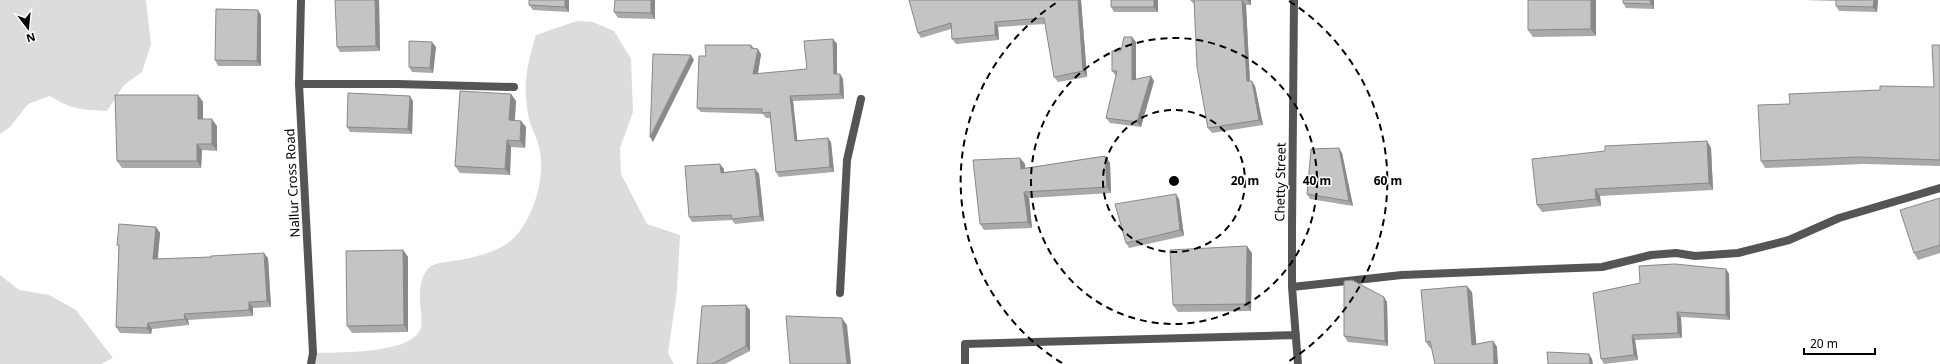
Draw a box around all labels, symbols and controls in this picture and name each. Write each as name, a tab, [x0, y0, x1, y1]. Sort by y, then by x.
north arrow	[8, 8, 48, 48]
text: N	[25, 30, 37, 47]
street label: Nallur Cross Road	[280, 128, 304, 238]
street label: Chetty Street	[1270, 142, 1290, 222]
text: 20 m	[1231, 172, 1259, 189]
text: 40 m	[1303, 172, 1331, 189]
text: 60 m	[1374, 172, 1402, 189]
centre of rings	[1167, 174, 1181, 188]
scale bar	[1804, 330, 1875, 356]
text: 20 m	[1810, 335, 1838, 352]

